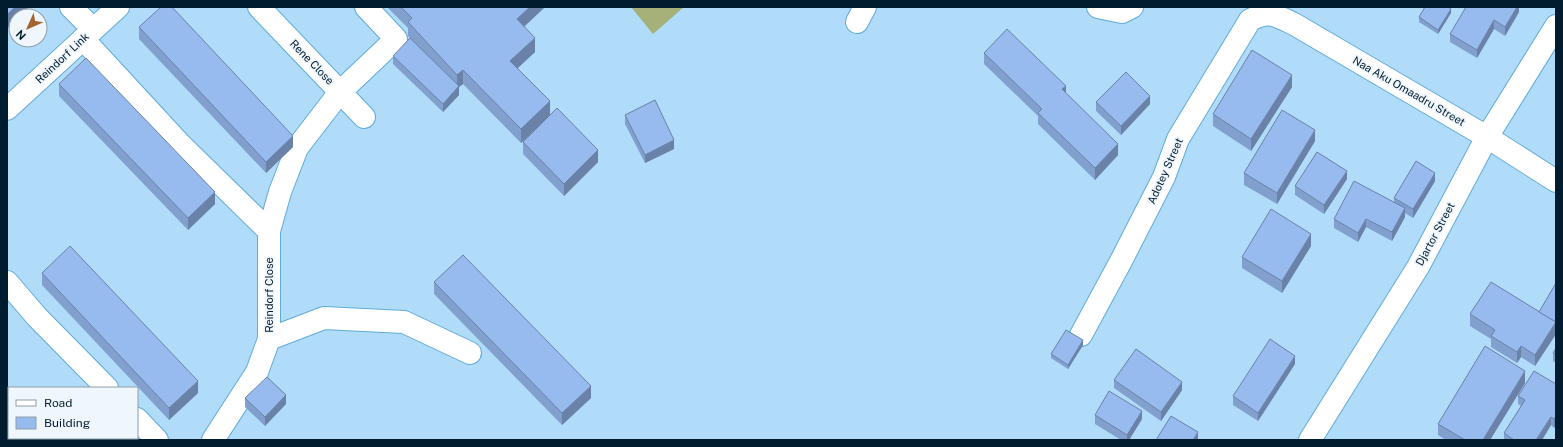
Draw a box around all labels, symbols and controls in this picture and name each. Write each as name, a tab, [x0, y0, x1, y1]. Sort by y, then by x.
north arrow	[8, 8, 48, 48]
text: N	[14, 28, 28, 42]
street label: Reindorf Link	[33, 30, 91, 86]
street label: Rene Close	[288, 37, 336, 87]
street label: Naa Aku Omaadru Street	[1351, 54, 1467, 128]
street label: Adotey Street	[1145, 136, 1185, 206]
street label: Djartor Street	[1413, 200, 1457, 268]
street label: Reindorf Close	[263, 257, 275, 333]
legend	[8, 387, 138, 439]
text: Road	[44, 396, 72, 410]
text: Building	[44, 416, 90, 430]

